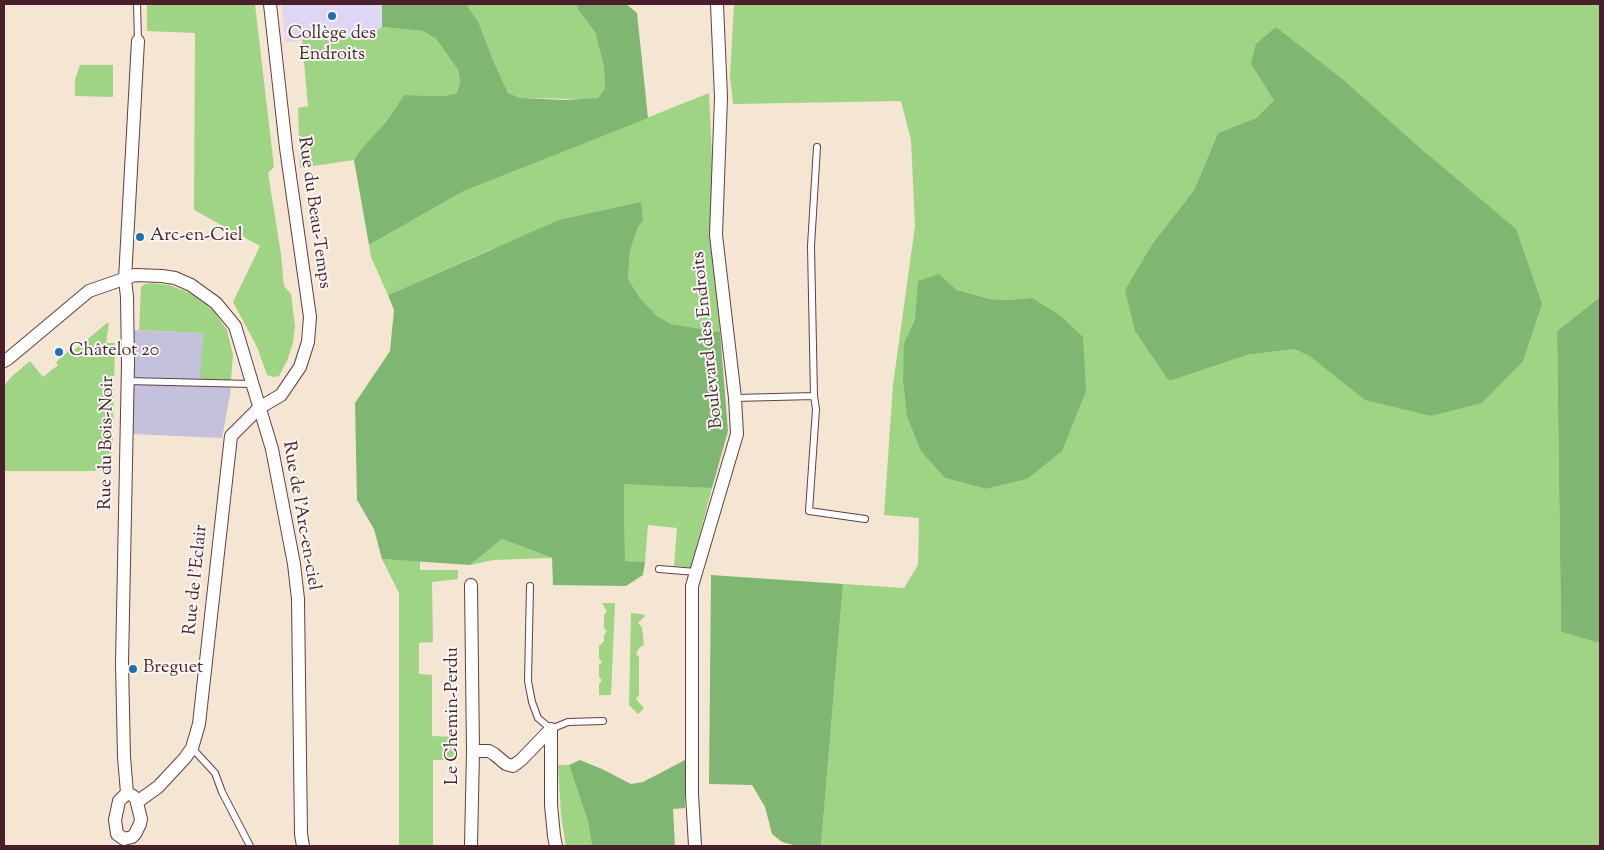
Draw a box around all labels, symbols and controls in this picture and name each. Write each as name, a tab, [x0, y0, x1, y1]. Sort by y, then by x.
marker: Collège des Endroits	[326, 10, 338, 22]
place label: Collège des Endroits	[288, 24, 376, 66]
street label: Rue du Beau-Temps	[292, 136, 334, 290]
place label: Arc-en-Ciel	[150, 226, 243, 248]
marker: Arc-en-Ciel	[134, 231, 146, 243]
street label: Boulevard des Endroits	[689, 250, 729, 430]
place label: Châtelot 20	[69, 341, 159, 363]
marker: Châtelot 20	[53, 346, 65, 358]
street label: Rue du Bois-Noir	[96, 376, 120, 510]
street label: Rue de l'Arc-en-ciel	[276, 440, 324, 592]
street label: Rue de l'Eclair	[180, 524, 214, 636]
street label: Le Chemin-Perdu	[443, 647, 465, 785]
place label: Breguet	[143, 658, 203, 680]
marker: Breguet	[127, 663, 139, 675]

